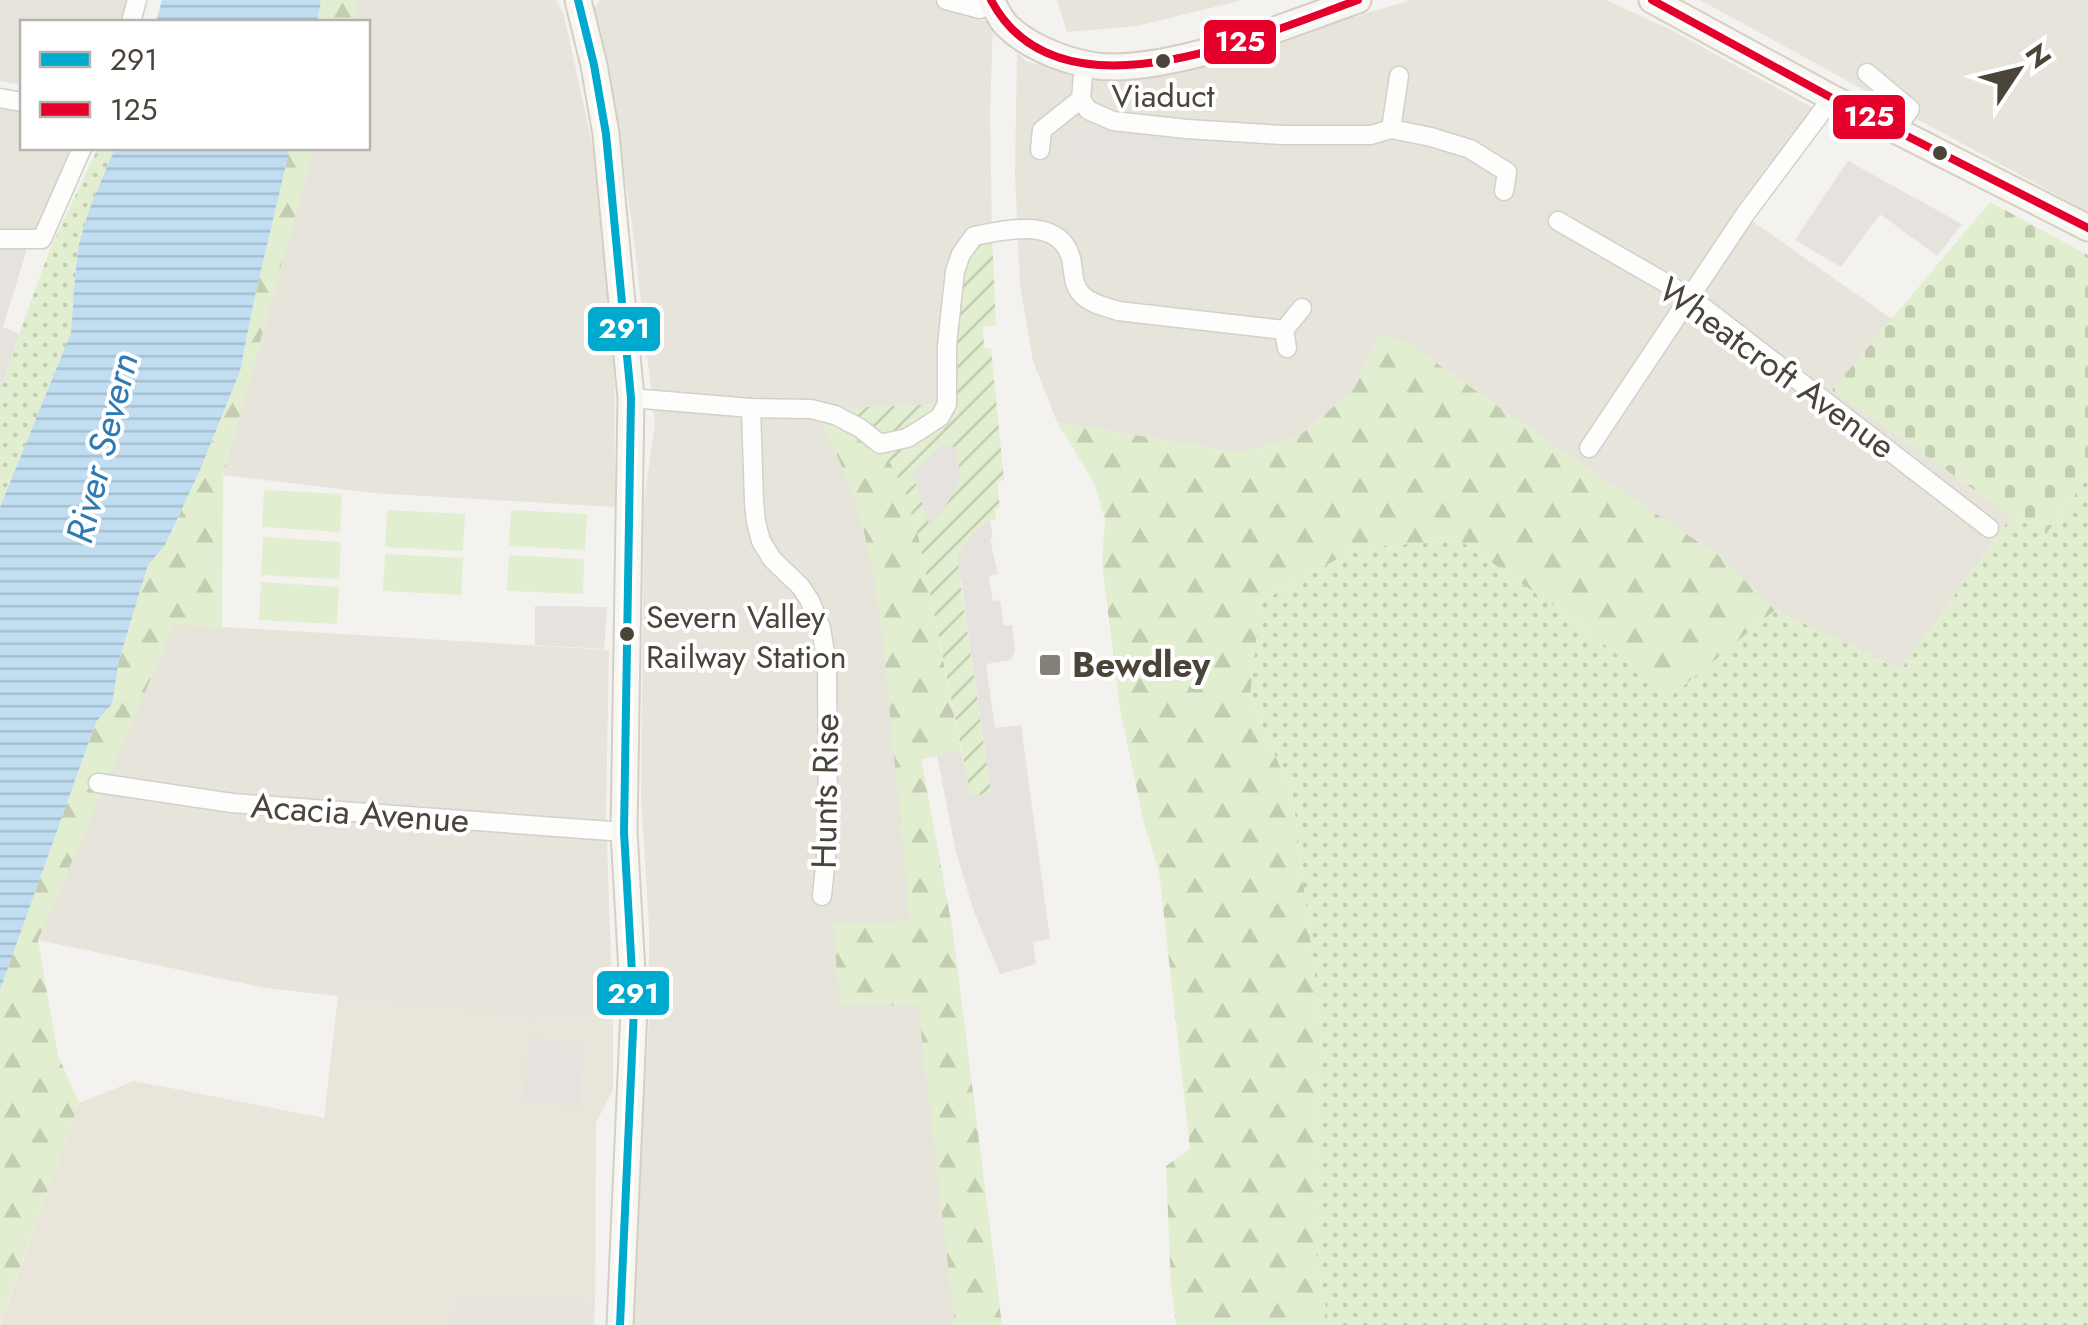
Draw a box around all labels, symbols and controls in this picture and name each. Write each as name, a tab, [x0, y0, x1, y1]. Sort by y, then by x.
line badge: 125	[1202, 18, 1278, 66]
legend	[20, 20, 370, 150]
north arrow	[1968, 20, 2068, 120]
text: 125	[1215, 21, 1265, 62]
text: N	[2015, 35, 2061, 77]
text: 291	[110, 38, 158, 81]
marker: Viaduct	[1153, 51, 1173, 71]
place label: Viaduct	[1112, 73, 1215, 119]
text: 125	[110, 88, 158, 131]
line badge: 125	[1831, 93, 1907, 141]
text: 125	[1844, 96, 1894, 137]
unlabelled marker	[1930, 143, 1950, 163]
street label: Wheatcroft Avenue	[1648, 265, 1906, 471]
line badge: 291	[586, 305, 662, 353]
text: 291	[598, 308, 650, 349]
water label: River Severn	[51, 347, 152, 549]
place label: Severn Valley Railway Station	[646, 594, 847, 680]
marker: Severn Valley Railway Station	[617, 624, 637, 644]
place label: Bewdley	[1072, 640, 1211, 690]
marker: Bewdley	[1037, 652, 1063, 678]
street label: Hunts Rise	[799, 713, 851, 869]
street label: Acacia Avenue	[249, 780, 471, 846]
line badge: 291	[595, 969, 671, 1017]
text: 291	[607, 973, 659, 1014]

